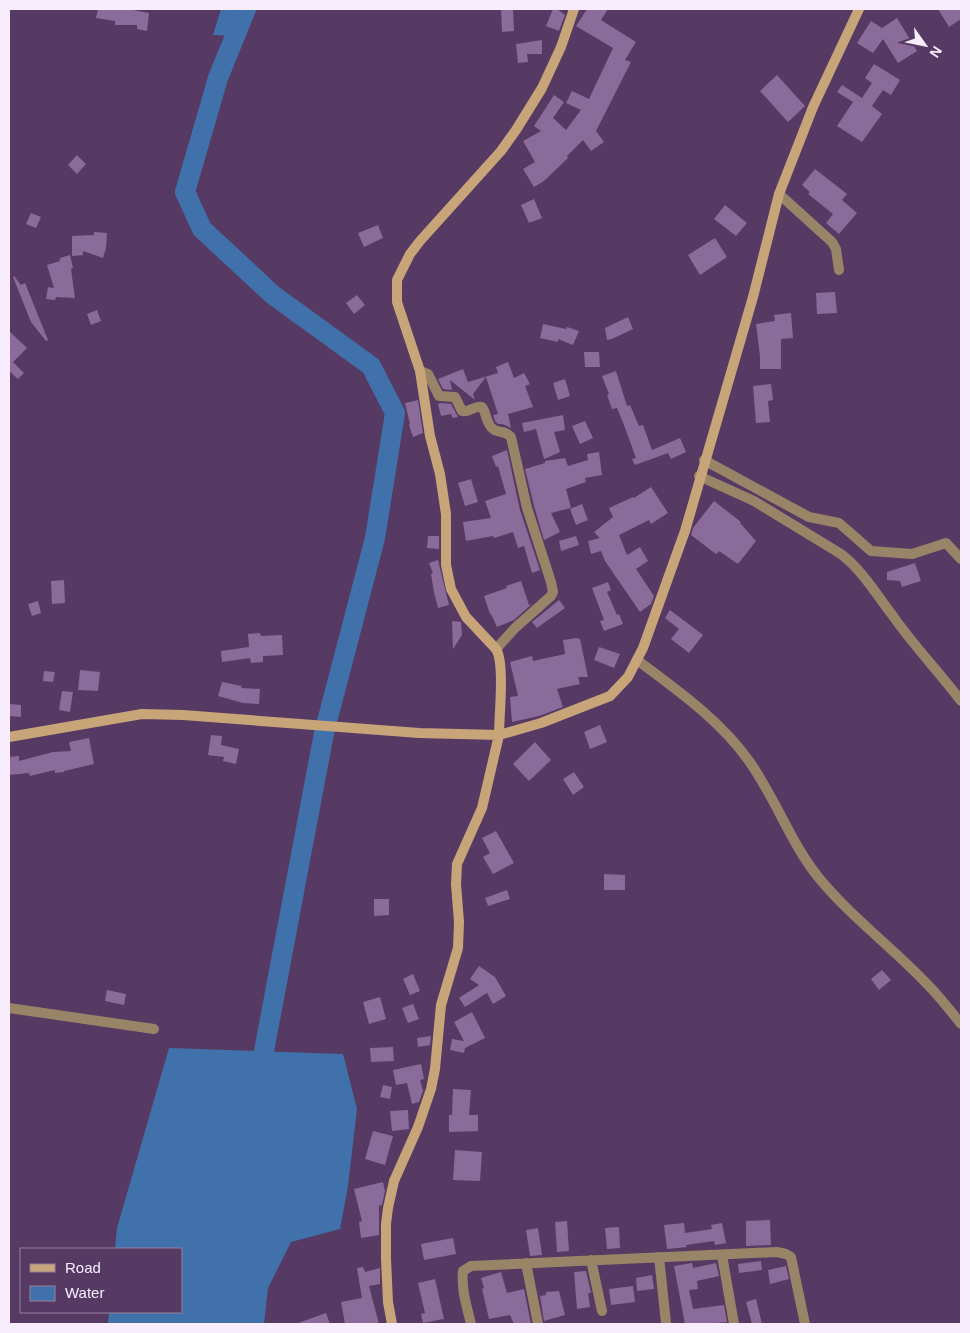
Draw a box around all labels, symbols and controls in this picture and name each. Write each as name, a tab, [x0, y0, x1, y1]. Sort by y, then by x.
north arrow	[900, 20, 950, 70]
text: N	[926, 43, 945, 61]
legend	[20, 1248, 182, 1313]
text: Road	[65, 1259, 101, 1276]
text: Water	[65, 1284, 104, 1301]

